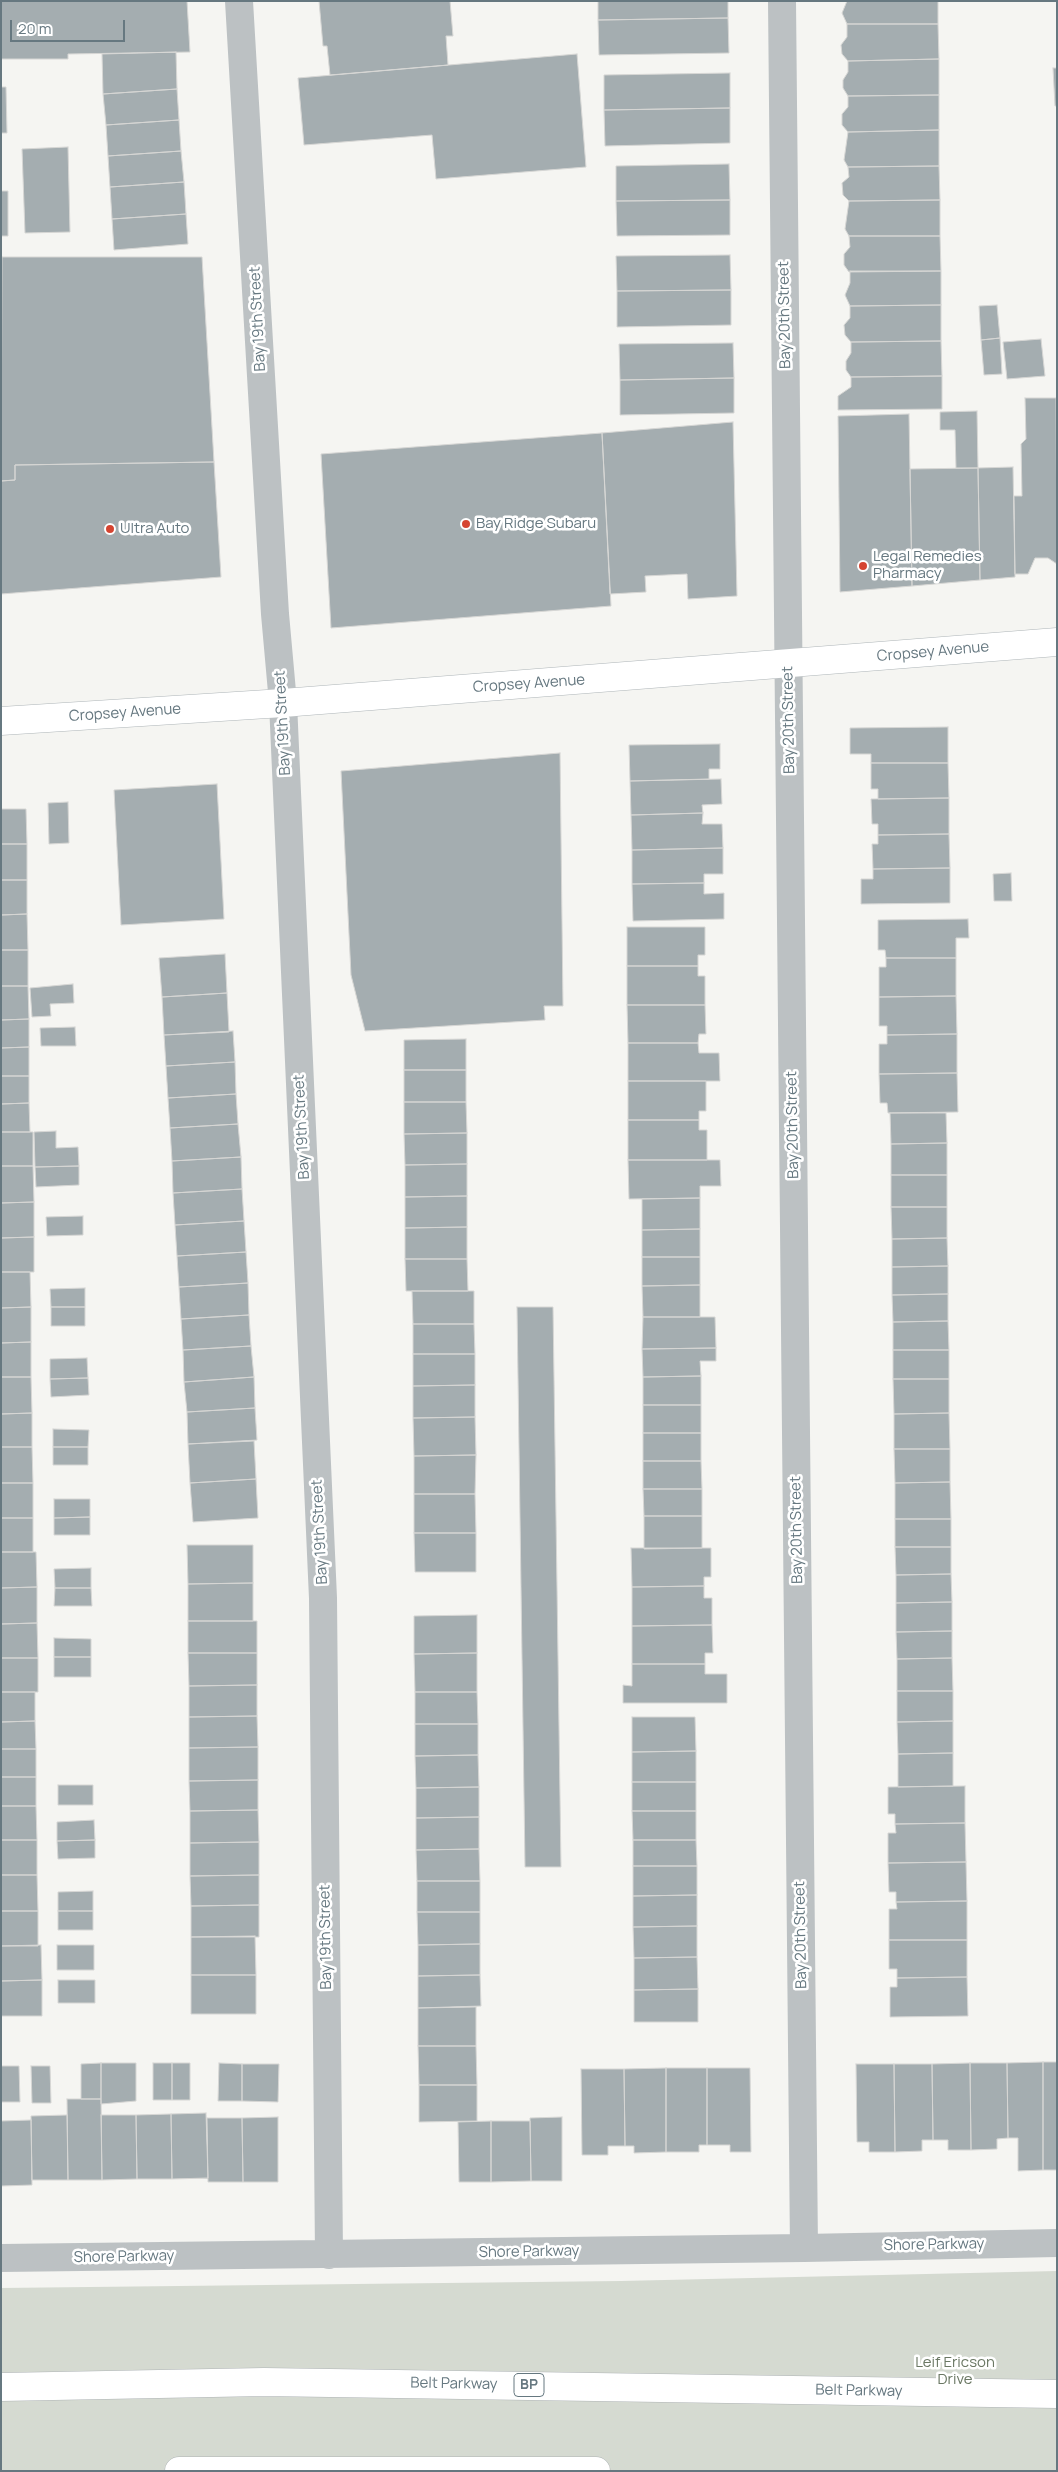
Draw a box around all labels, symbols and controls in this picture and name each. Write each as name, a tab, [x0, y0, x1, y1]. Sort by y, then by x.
scale bar	[12, 10, 128, 42]
text: 20 m	[18, 18, 51, 39]
street label: Bay 20th Street	[775, 261, 795, 369]
street label: Bay 19th Street	[246, 266, 270, 372]
place label: Bay Ridge Subaru	[476, 515, 596, 533]
marker: Bay Ridge Subaru	[460, 518, 472, 530]
place label: Ultra Auto	[120, 520, 189, 538]
marker: Ultra Auto	[104, 523, 116, 535]
place label: Legal Remedies Pharmacy	[873, 548, 982, 583]
marker: Legal Remedies Pharmacy	[857, 560, 869, 572]
street label: Cropsey Avenue	[876, 638, 990, 666]
street label: Bay 20th Street	[779, 666, 799, 774]
street label: Bay 19th Street	[271, 670, 295, 776]
street label: Cropsey Avenue	[472, 671, 586, 697]
street label: Cropsey Avenue	[68, 700, 182, 726]
street label: Bay 20th Street	[783, 1071, 803, 1179]
street label: Bay 19th Street	[290, 1074, 314, 1180]
street label: Bay 20th Street	[787, 1476, 807, 1584]
street label: Bay 19th Street	[308, 1479, 332, 1585]
street label: Bay 20th Street	[791, 1881, 811, 1989]
street label: Bay 19th Street	[316, 1884, 336, 1990]
street label: Shore Parkway	[883, 2235, 985, 2255]
street label: Shore Parkway	[478, 2242, 580, 2262]
street label: Shore Parkway	[73, 2247, 175, 2267]
park label: Leif Ericson Drive	[915, 2354, 995, 2389]
street label: Belt Parkway	[410, 2374, 498, 2394]
road number: BP	[514, 2374, 544, 2396]
street label: Belt Parkway	[815, 2381, 903, 2401]

